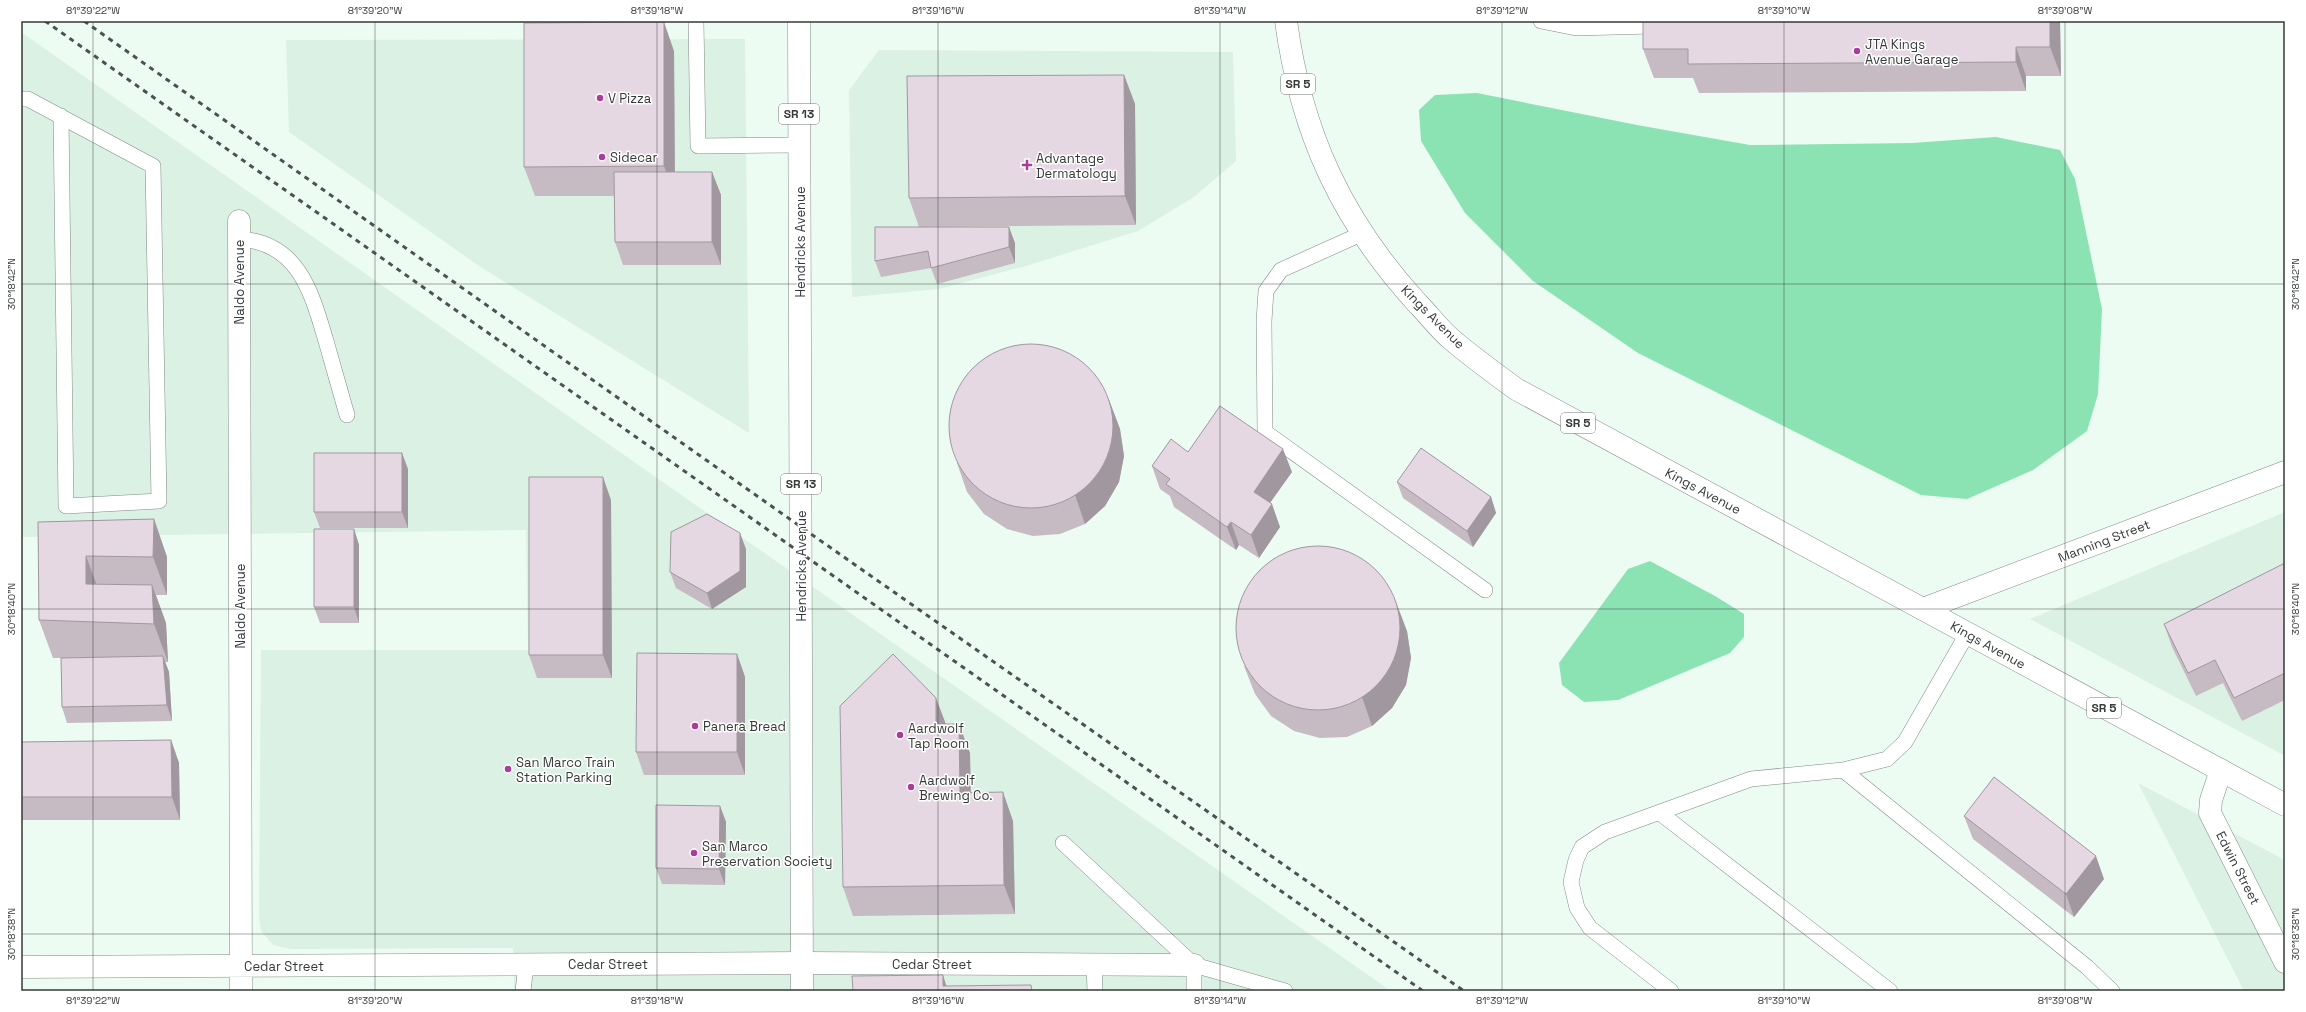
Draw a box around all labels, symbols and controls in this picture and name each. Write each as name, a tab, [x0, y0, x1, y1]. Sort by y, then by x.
text: 81°39'22"W	[66, 4, 120, 17]
text: 81°39'20"W	[348, 4, 402, 17]
text: 81°39'18"W	[631, 4, 683, 17]
text: 81°39'16"W	[912, 4, 964, 17]
text: 81°39'14"W	[1194, 4, 1246, 17]
text: 81°39'12"W	[1476, 4, 1528, 17]
text: 81°39'10"W	[1758, 4, 1810, 17]
text: 81°39'08"W	[2038, 4, 2093, 17]
place label: JTA Kings Avenue Garage	[1865, 36, 1958, 68]
marker: JTA Kings Avenue Garage	[1852, 46, 1862, 56]
road number: SR 5	[1281, 74, 1315, 94]
place label: V Pizza	[608, 90, 652, 107]
marker: V Pizza	[595, 93, 605, 103]
road number: SR 13	[779, 104, 819, 124]
place label: Sidecar	[610, 149, 657, 166]
place label: Advantage Dermatology	[1036, 150, 1117, 182]
marker: Sidecar	[597, 152, 607, 162]
marker: Advantage Dermatology	[1021, 159, 1033, 171]
street label: Hendricks Avenue	[792, 186, 809, 298]
street label: Naldo Avenue	[231, 240, 248, 324]
text: 30°18'42"N	[5, 258, 18, 310]
text: 30°18'42"N	[2289, 258, 2302, 310]
street label: Kings Avenue	[1398, 282, 1468, 352]
road number: SR 5	[1561, 413, 1595, 433]
street label: Kings Avenue	[1662, 464, 1744, 518]
road number: SR 13	[781, 474, 821, 494]
street label: Hendricks Avenue	[793, 510, 810, 622]
street label: Manning Street	[2056, 516, 2152, 566]
street label: Naldo Avenue	[232, 564, 249, 648]
text: 30°18'40"N	[5, 583, 18, 635]
text: 30°18'40"N	[2289, 583, 2302, 635]
street label: Kings Avenue	[1947, 617, 2029, 673]
road number: SR 5	[2087, 698, 2121, 718]
place label: Panera Bread	[703, 718, 786, 735]
place label: Aardwolf Tap Room	[908, 720, 969, 752]
marker: Panera Bread	[690, 721, 700, 731]
marker: Aardwolf Tap Room	[895, 730, 905, 740]
place label: San Marco Train Station Parking	[516, 754, 615, 786]
marker: San Marco Train Station Parking	[503, 764, 513, 774]
place label: Aardwolf Brewing Co.	[919, 772, 993, 804]
marker: Aardwolf Brewing Co.	[906, 782, 916, 792]
street label: Edwin Street	[2212, 828, 2264, 908]
place label: San Marco Preservation Society	[702, 838, 832, 870]
marker: San Marco Preservation Society	[689, 848, 699, 858]
text: 30°18'38"N	[5, 908, 18, 960]
text: 30°18'38"N	[2289, 908, 2302, 960]
street label: Cedar Street	[568, 956, 648, 973]
street label: Cedar Street	[892, 956, 972, 973]
street label: Cedar Street	[244, 958, 324, 975]
text: 81°39'22"W	[66, 994, 120, 1007]
text: 81°39'20"W	[348, 994, 402, 1007]
text: 81°39'18"W	[631, 994, 683, 1007]
text: 81°39'16"W	[912, 994, 964, 1007]
text: 81°39'14"W	[1194, 994, 1246, 1007]
text: 81°39'12"W	[1476, 994, 1528, 1007]
text: 81°39'10"W	[1758, 994, 1810, 1007]
text: 81°39'08"W	[2038, 994, 2093, 1007]

